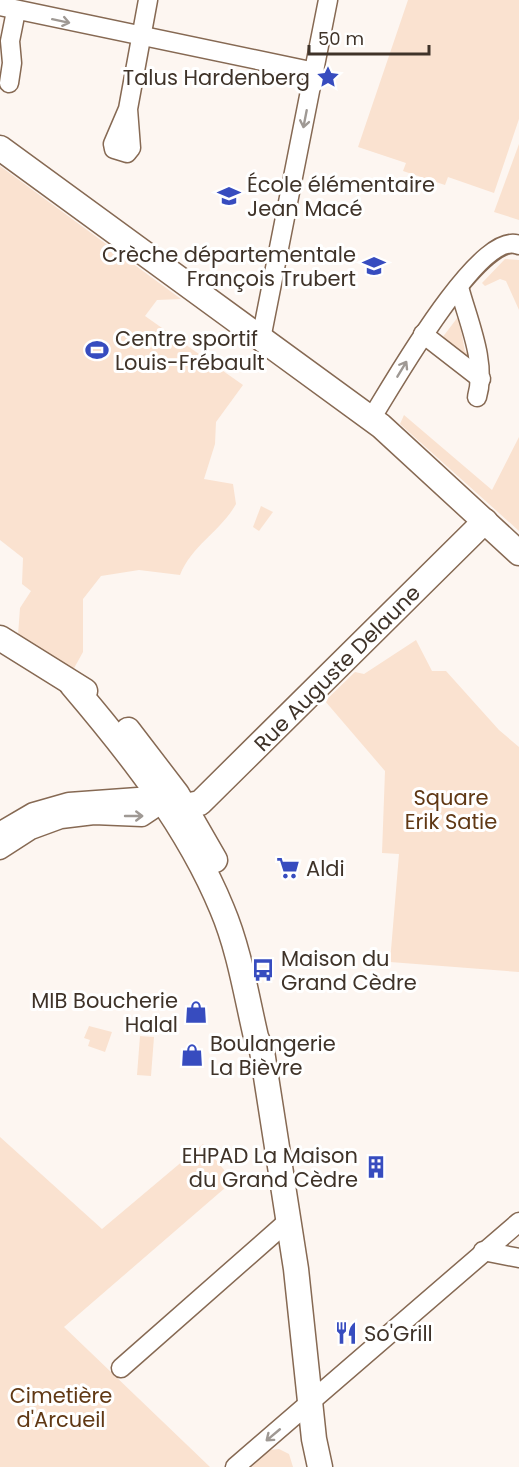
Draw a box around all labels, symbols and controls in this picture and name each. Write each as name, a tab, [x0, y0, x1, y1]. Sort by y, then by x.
one-way arrow	[52, 15, 71, 27]
scale bar	[309, 18, 429, 56]
text: 50 m	[318, 26, 364, 51]
place label: Talus Hardenberg	[123, 63, 310, 92]
place icon: Talus Hardenberg	[315, 64, 341, 90]
one-way arrow	[299, 109, 310, 129]
place label: École élémentaire Jean Macé	[247, 170, 435, 223]
school or university icon: École élémentaire Jean Macé	[216, 183, 242, 209]
place label: Crèche départementale François Trubert	[102, 240, 356, 293]
school or university icon: Crèche départementale François Trubert	[361, 253, 387, 279]
place label: Centre sportif Louis-Frébault	[115, 324, 265, 377]
sports icon: Centre sportif Louis-Frébault	[84, 337, 110, 363]
one-way arrow	[396, 361, 408, 378]
street label: Rue Auguste Delaune	[247, 578, 427, 758]
park label: Square Erik Satie	[405, 783, 497, 836]
one-way arrow	[124, 810, 143, 822]
place label: Aldi	[306, 854, 345, 883]
supermarket icon: Aldi	[275, 855, 301, 881]
place label: Maison du Grand Cèdre	[281, 944, 417, 997]
bus stop icon: Maison du Grand Cèdre	[250, 957, 276, 983]
place label: MIB Boucherie Halal	[31, 986, 178, 1039]
shop icon: MIB Boucherie Halal	[183, 999, 209, 1025]
place label: Boulangerie La Bièvre	[210, 1029, 336, 1082]
shop icon: Boulangerie La Bièvre	[179, 1042, 205, 1068]
place label: EHPAD La Maison du Grand Cèdre	[182, 1141, 358, 1194]
building icon: EHPAD La Maison du Grand Cèdre	[363, 1154, 389, 1180]
place label: So'Grill	[364, 1319, 433, 1348]
restaurant icon: So'Grill	[333, 1320, 359, 1346]
park label: Cimetière d'Arcueil	[10, 1381, 112, 1434]
one-way arrow	[266, 1428, 281, 1442]

